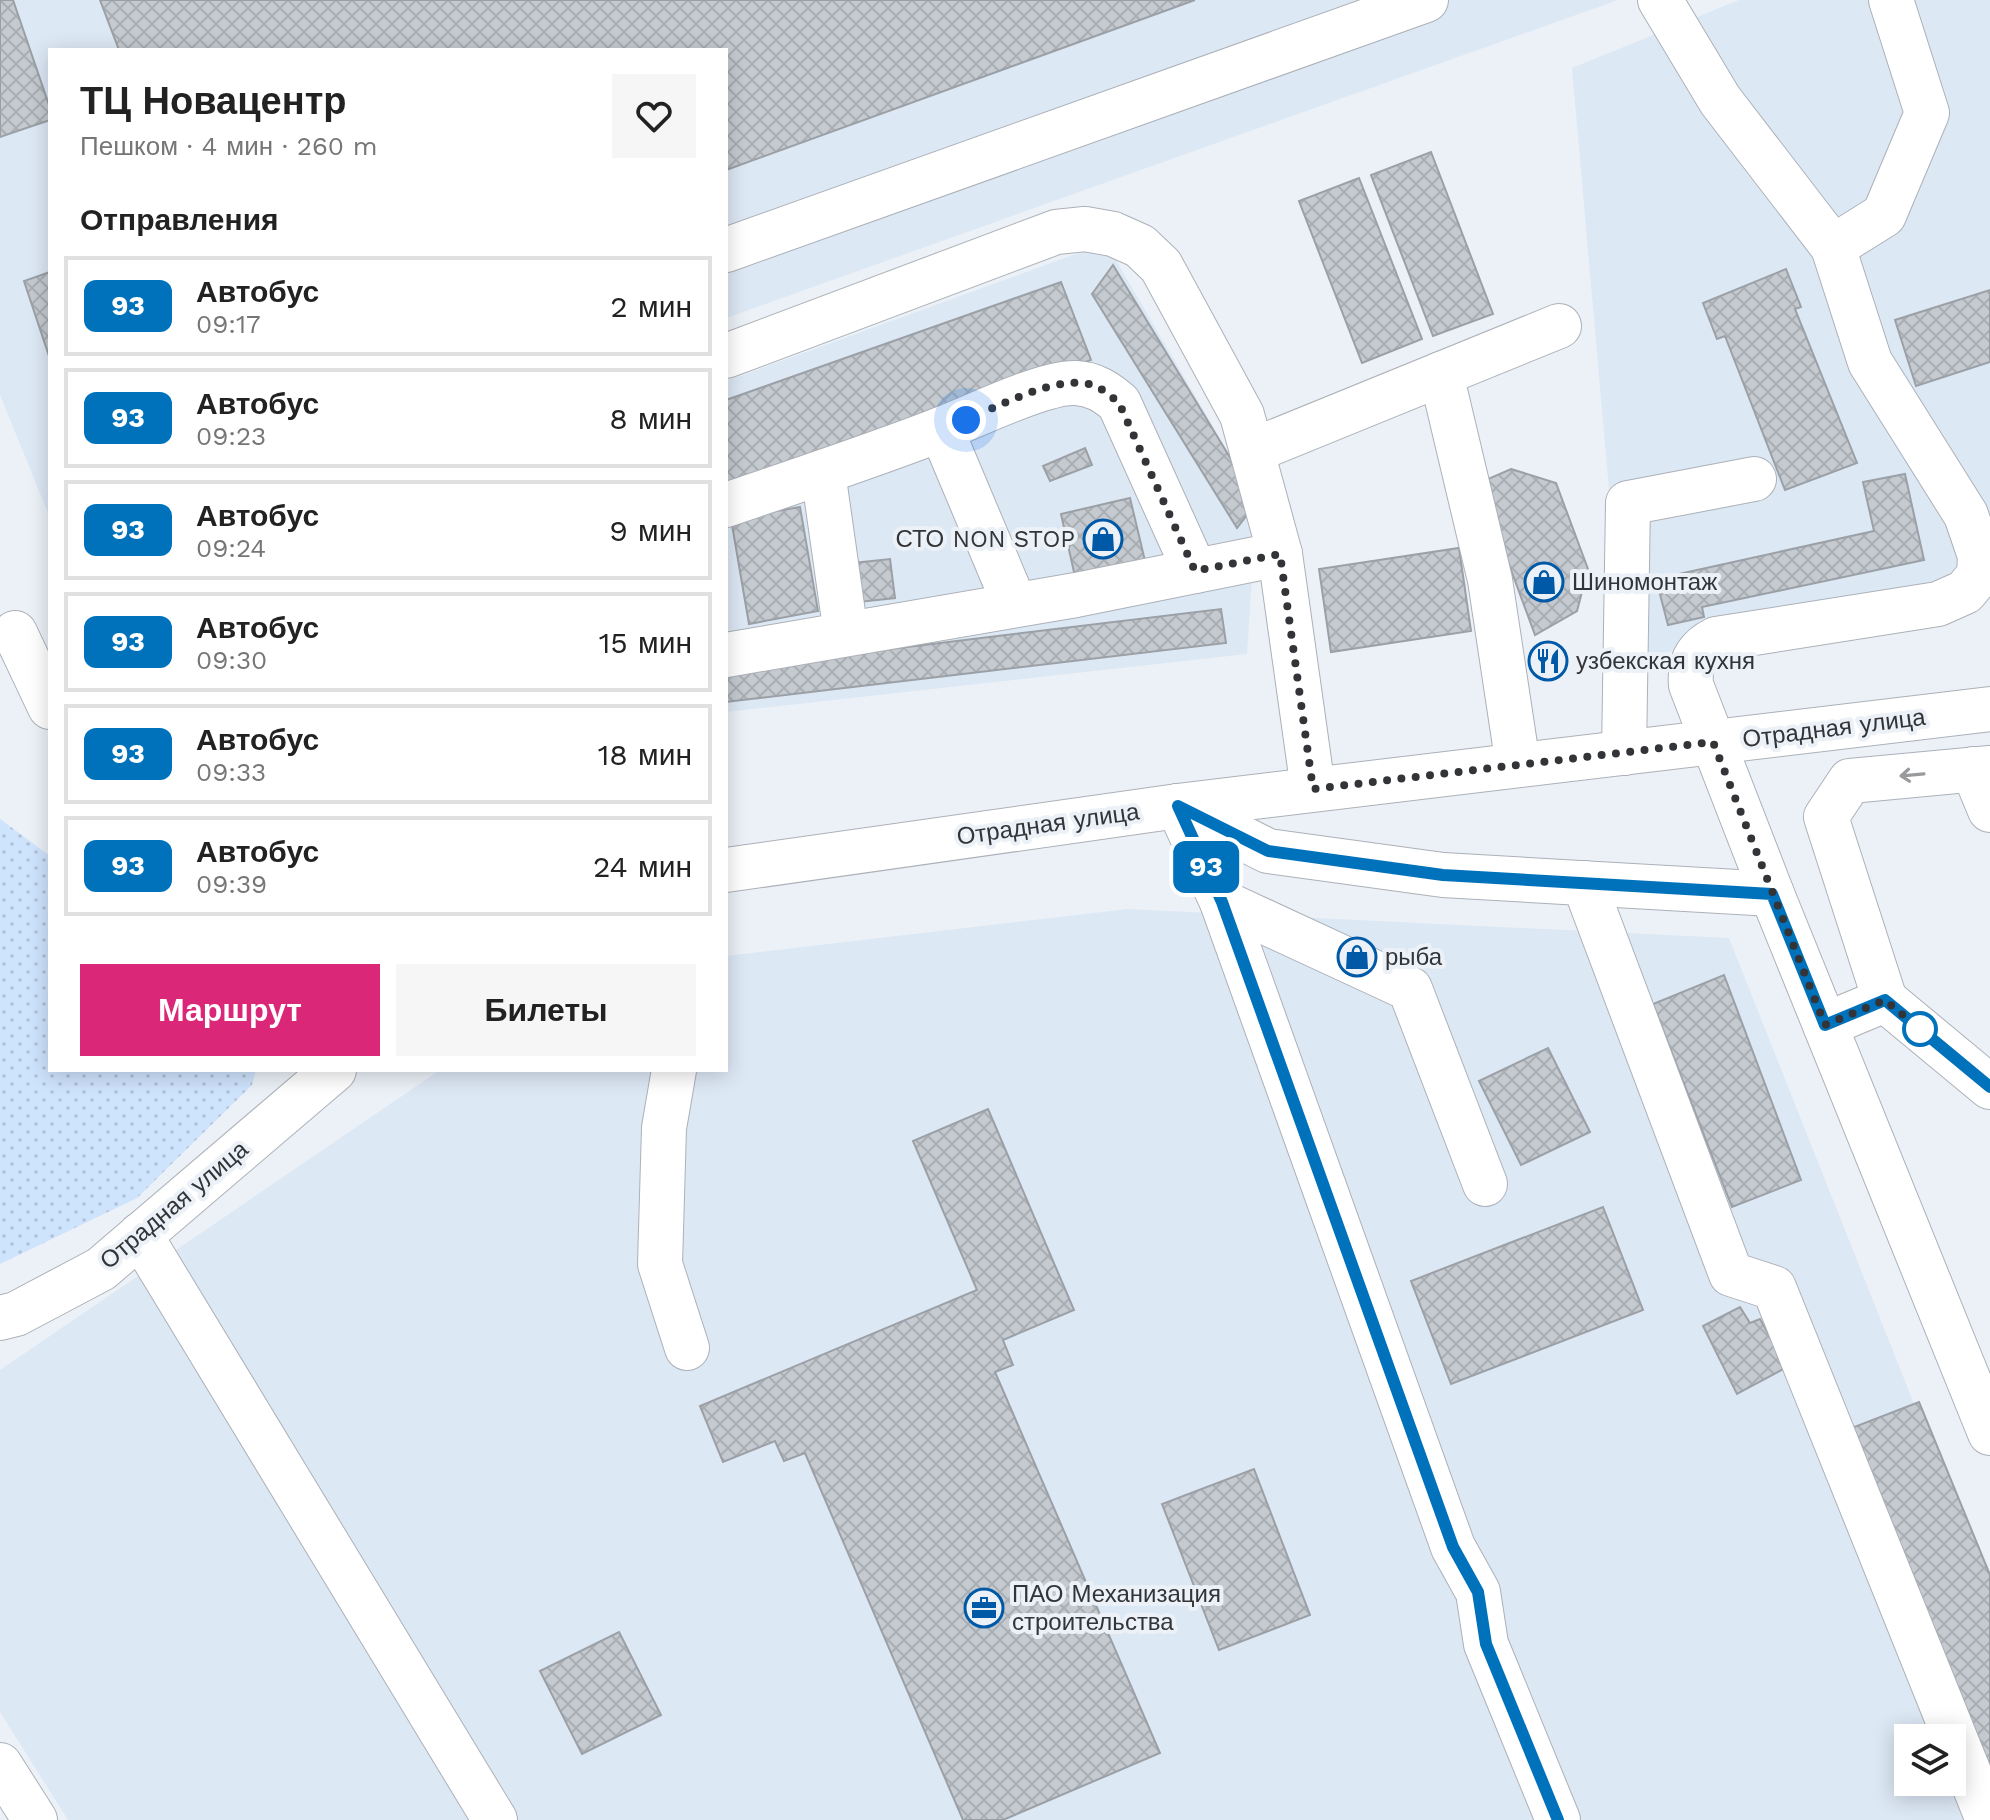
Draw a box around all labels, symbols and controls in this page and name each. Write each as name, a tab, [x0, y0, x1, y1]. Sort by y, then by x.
button: heart	[612, 74, 696, 158]
text: ТЦ Новацентр	[80, 79, 347, 123]
text: Пешком · 4 мин · 260 m	[80, 131, 378, 161]
text: Отправления	[80, 202, 279, 237]
text: Автобус	[196, 274, 319, 309]
text: 93	[111, 289, 145, 322]
text: 2 мин	[610, 289, 692, 324]
text: 09:17	[196, 309, 261, 339]
text: Автобус	[196, 386, 319, 421]
your location	[946, 400, 986, 440]
text: 93	[111, 401, 145, 434]
text: 8 мин	[609, 401, 692, 436]
text: 09:23	[196, 421, 266, 451]
text: Автобус	[196, 498, 319, 533]
text: 93	[111, 513, 145, 546]
text: 9 мин	[609, 513, 692, 548]
shop icon: СТО NON STOP	[1082, 518, 1124, 560]
place label: СТО NON STOP	[895, 525, 1075, 553]
text: 09:24	[196, 533, 266, 563]
shop icon: Шиномонтаж	[1523, 561, 1565, 603]
place label: Шиномонтаж	[1572, 568, 1717, 596]
text: Автобус	[196, 610, 319, 645]
text: 93	[111, 625, 145, 658]
text: 15 мин	[599, 625, 692, 660]
restaurant icon: узбекская кухня	[1527, 640, 1569, 682]
text: 09:30	[196, 645, 267, 675]
place label: узбекская кухня	[1576, 647, 1755, 675]
street label: Отрадная улица	[1741, 703, 1928, 753]
text: Автобус	[196, 722, 319, 757]
text: 93	[111, 737, 145, 770]
text: 18 мин	[598, 737, 692, 772]
text: 09:33	[196, 757, 266, 787]
one-way arrow	[1899, 768, 1926, 783]
street label: Отрадная улица	[955, 797, 1142, 851]
text: Автобус	[196, 834, 319, 869]
line badge: 93	[1170, 841, 1242, 893]
text: 93	[111, 849, 145, 882]
text: 24 мин	[593, 849, 692, 884]
text: 93	[1189, 850, 1223, 883]
text: 09:39	[196, 869, 267, 899]
shop icon: рыба	[1336, 936, 1378, 978]
place label: рыба	[1385, 943, 1443, 971]
button: Маршрут	[80, 964, 380, 1056]
button: Билеты	[396, 964, 696, 1056]
unlabelled marker	[1903, 1012, 1937, 1046]
street label: Отрадная улица	[94, 1135, 254, 1275]
place label: ПАО Механизация строительства	[1012, 1580, 1221, 1636]
office icon: ПАО Механизация строительства	[963, 1587, 1005, 1629]
map controls	[1894, 1724, 1966, 1796]
button: layers	[1894, 1724, 1966, 1796]

